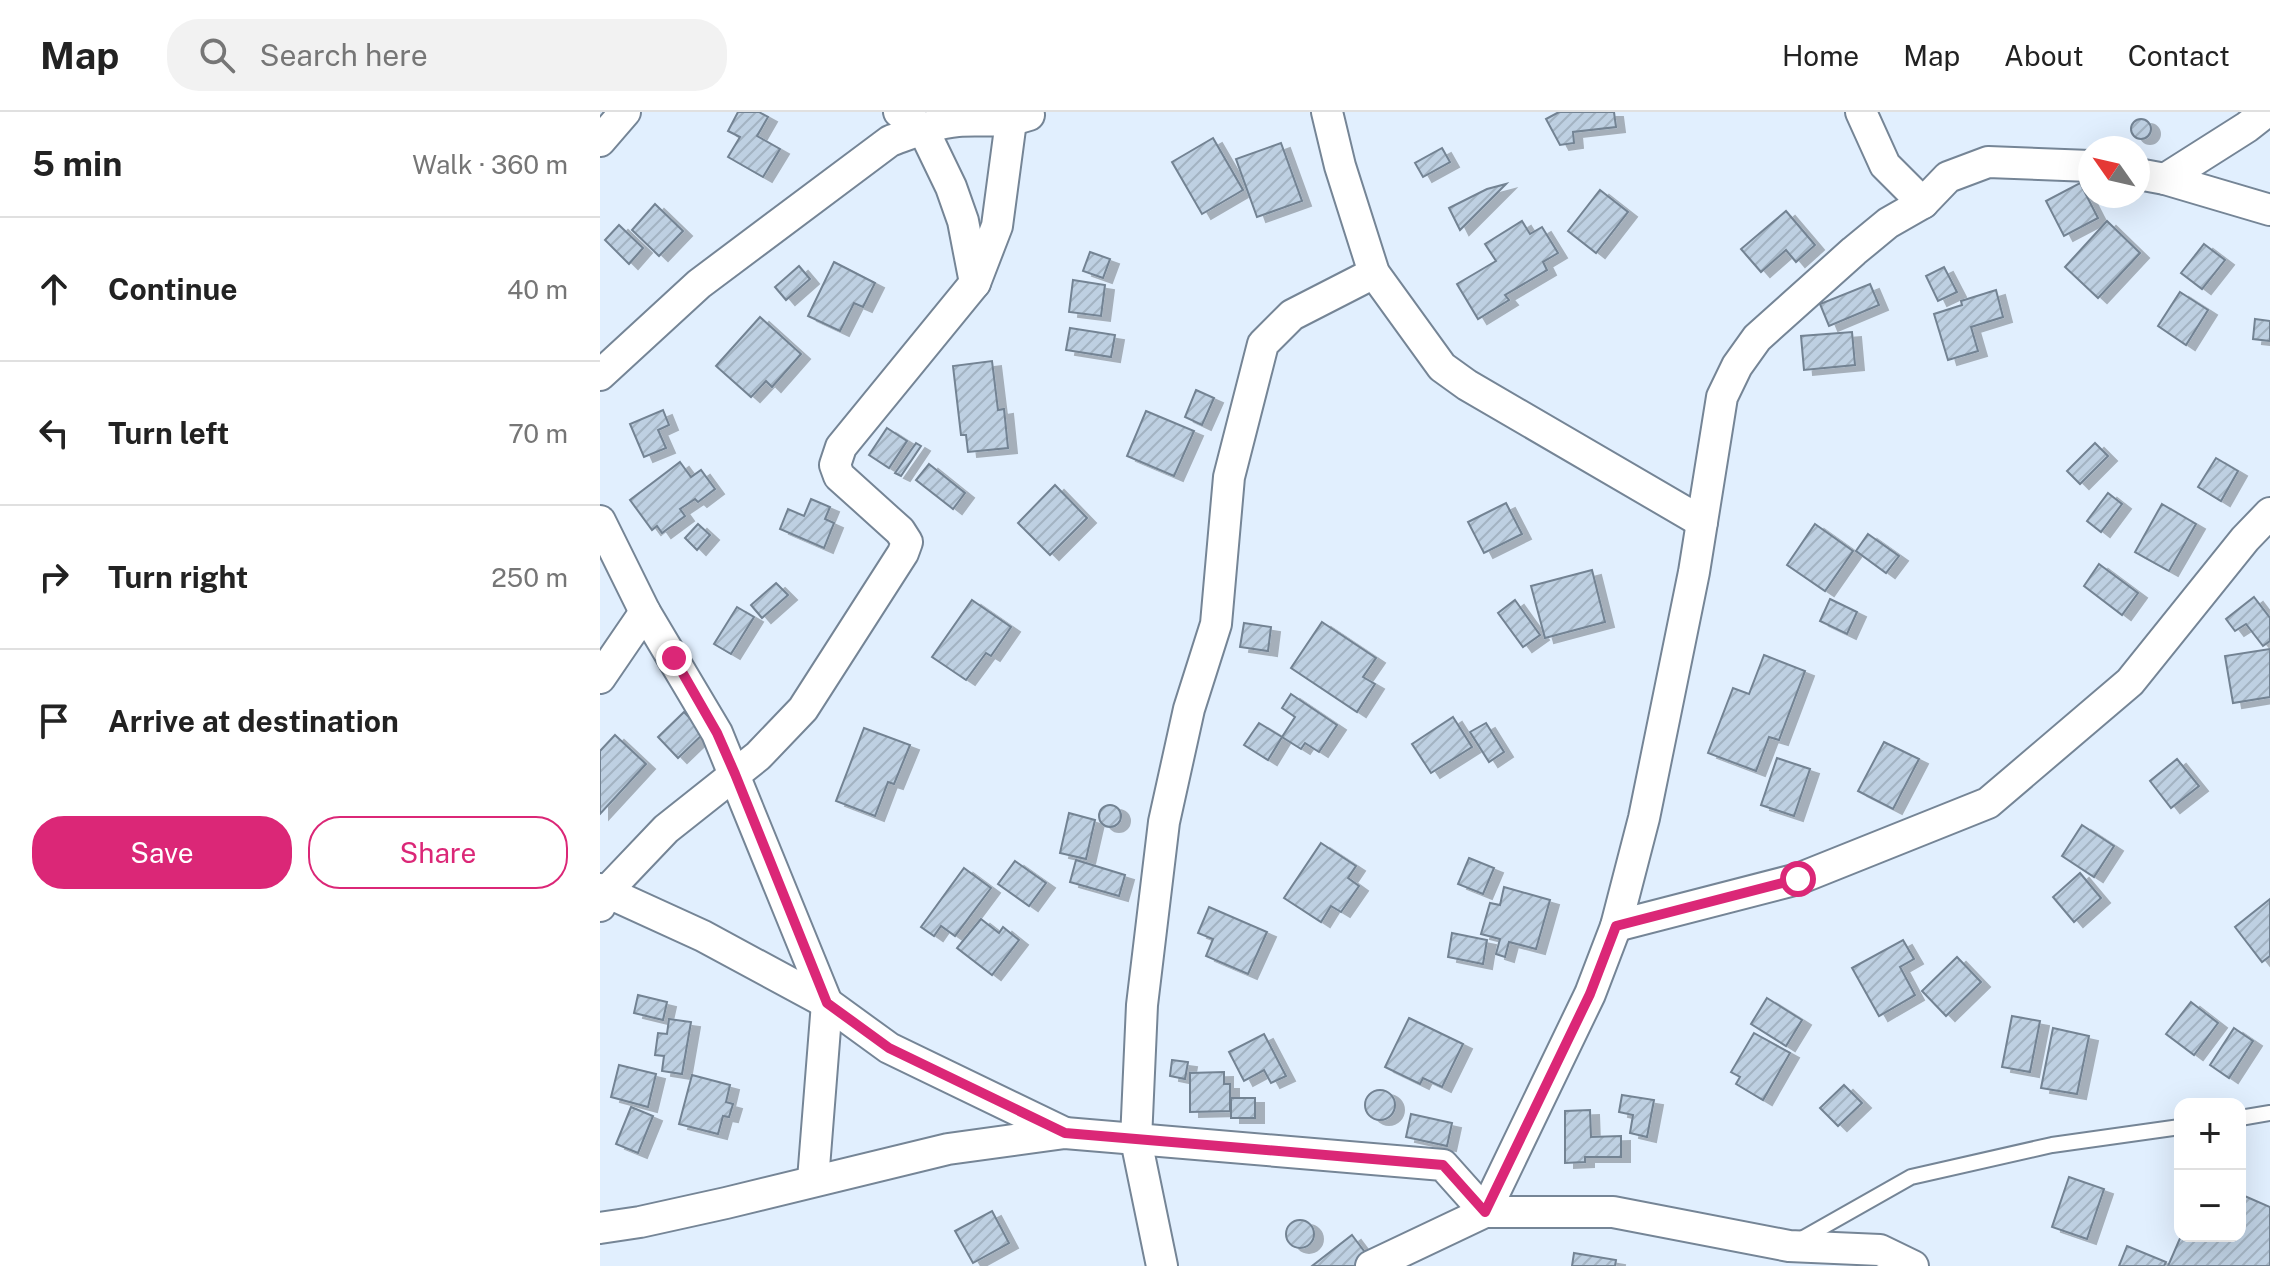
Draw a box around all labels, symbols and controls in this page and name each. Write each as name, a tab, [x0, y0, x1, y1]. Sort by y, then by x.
search box	[167, 19, 727, 91]
text: Map	[40, 33, 119, 78]
icon: search	[195, 33, 239, 77]
text: Search here	[259, 37, 428, 73]
text: Home	[1782, 39, 1859, 72]
text: Map	[1903, 39, 1960, 72]
text: About	[2004, 39, 2084, 72]
text: Contact	[2128, 39, 2230, 72]
north arrow	[2078, 136, 2150, 208]
text: 5 min	[32, 144, 122, 184]
text: Walk · 360 m	[412, 149, 568, 180]
icon: ahead	[32, 267, 76, 311]
text: Continue	[108, 271, 238, 307]
text: 40 m	[507, 274, 568, 305]
icon: left	[32, 411, 76, 455]
text: Turn left	[108, 415, 229, 451]
text: 70 m	[508, 418, 568, 449]
icon: right	[32, 555, 76, 599]
text: Turn right	[108, 559, 248, 595]
text: 250 m	[491, 562, 568, 593]
route end	[656, 640, 692, 676]
icon: arrive	[32, 699, 76, 743]
text: Arrive at destination	[108, 703, 399, 739]
button: Save	[32, 816, 292, 889]
button: Share	[308, 816, 568, 889]
route start	[1780, 861, 1816, 897]
map controls	[2174, 1098, 2246, 1242]
button: +	[2174, 1098, 2246, 1170]
button: −	[2174, 1170, 2246, 1242]

